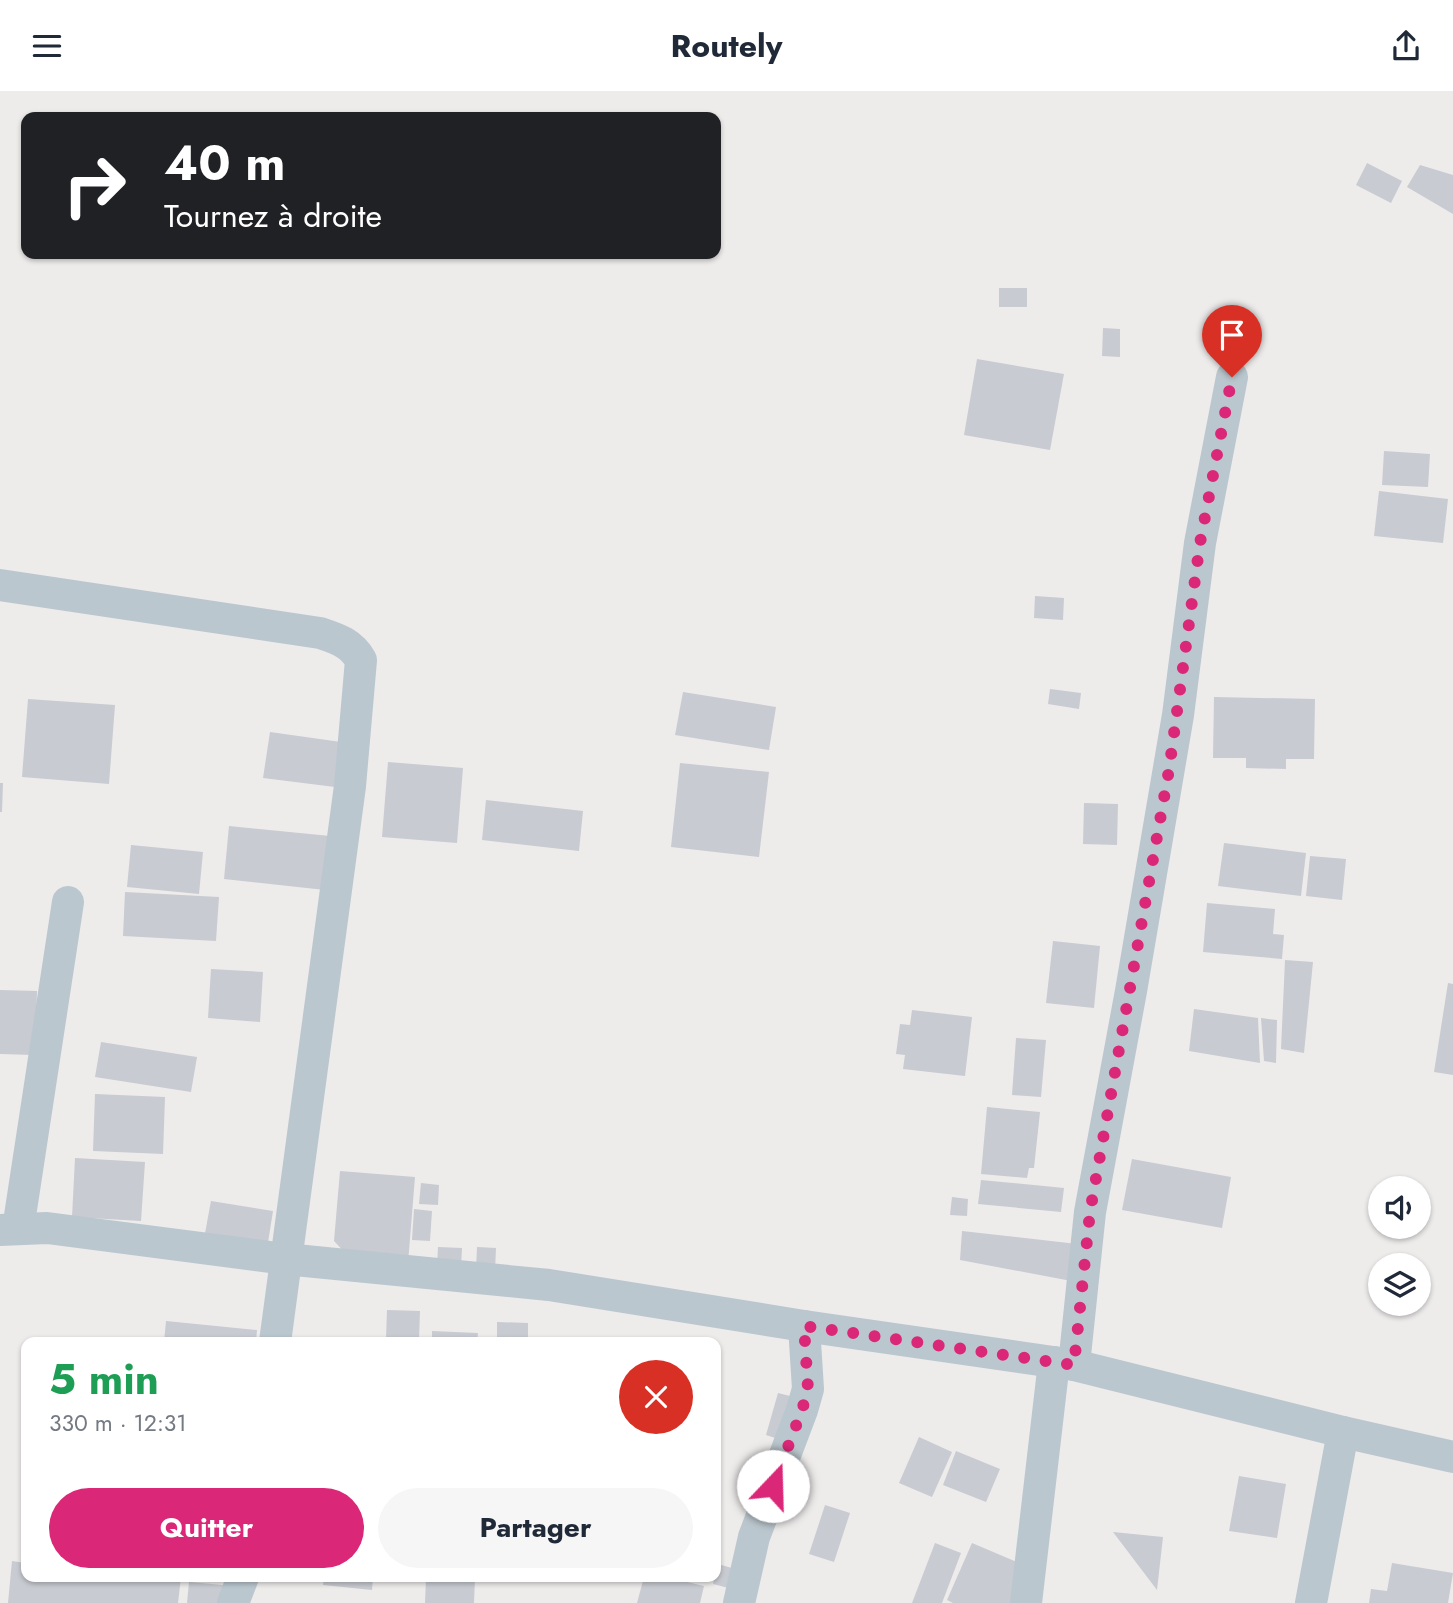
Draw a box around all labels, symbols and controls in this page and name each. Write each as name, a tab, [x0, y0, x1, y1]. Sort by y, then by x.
text: Routely	[671, 23, 782, 69]
icon: menu	[28, 27, 66, 65]
icon: share	[1387, 27, 1425, 65]
text: 40 m	[164, 128, 286, 198]
icon: right	[49, 140, 140, 231]
text: Tournez à droite	[164, 193, 382, 239]
pin	[1202, 305, 1262, 377]
icon: arrive	[1213, 316, 1251, 354]
map controls	[1368, 1176, 1431, 1316]
button: sound	[1368, 1176, 1431, 1239]
button: layers	[1368, 1253, 1431, 1316]
text: 5 min	[49, 1349, 159, 1410]
button: close	[619, 1360, 693, 1434]
text: 330 m · 12:31	[49, 1406, 187, 1440]
position arrow	[736, 1449, 810, 1523]
button: Quitter	[49, 1488, 364, 1568]
button: Partager	[378, 1488, 693, 1568]

